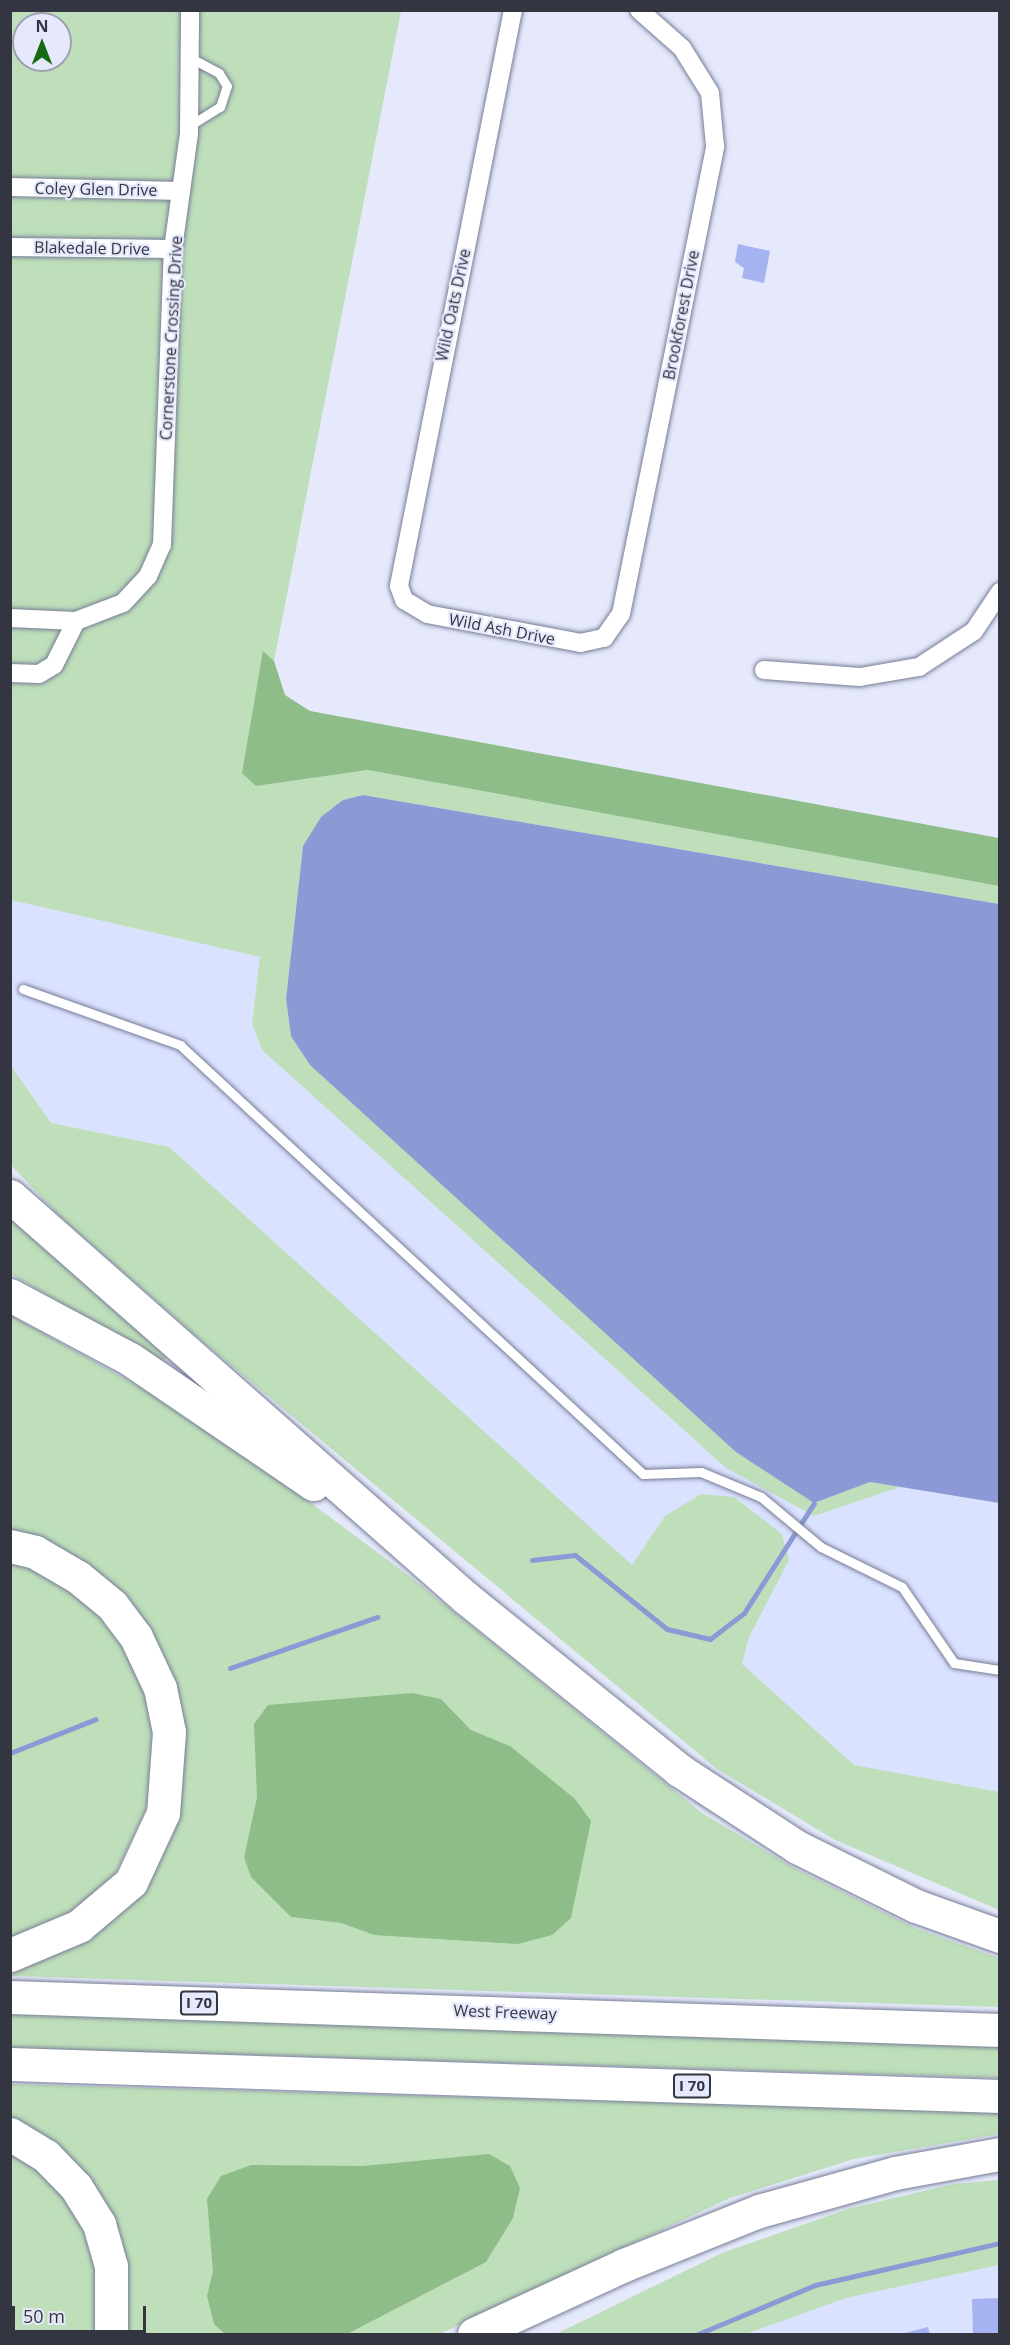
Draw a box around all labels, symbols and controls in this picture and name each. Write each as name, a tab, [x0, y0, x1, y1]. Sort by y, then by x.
north arrow	[12, 12, 72, 72]
text: N	[35, 15, 49, 37]
street label: Coley Glen Drive	[34, 178, 158, 200]
street label: Cornerstone Crossing Drive	[156, 235, 186, 441]
street label: Blakedale Drive	[34, 237, 150, 259]
street label: Wild Oats Drive	[432, 247, 474, 363]
street label: Brookforest Drive	[659, 249, 703, 381]
street label: Wild Ash Drive	[447, 609, 557, 649]
road number: I 70	[180, 1991, 218, 2015]
street label: West Freeway	[453, 2001, 557, 2023]
road number: I 70	[672, 2074, 712, 2098]
scale bar	[15, 2294, 148, 2332]
text: 50 m	[23, 2304, 65, 2328]

